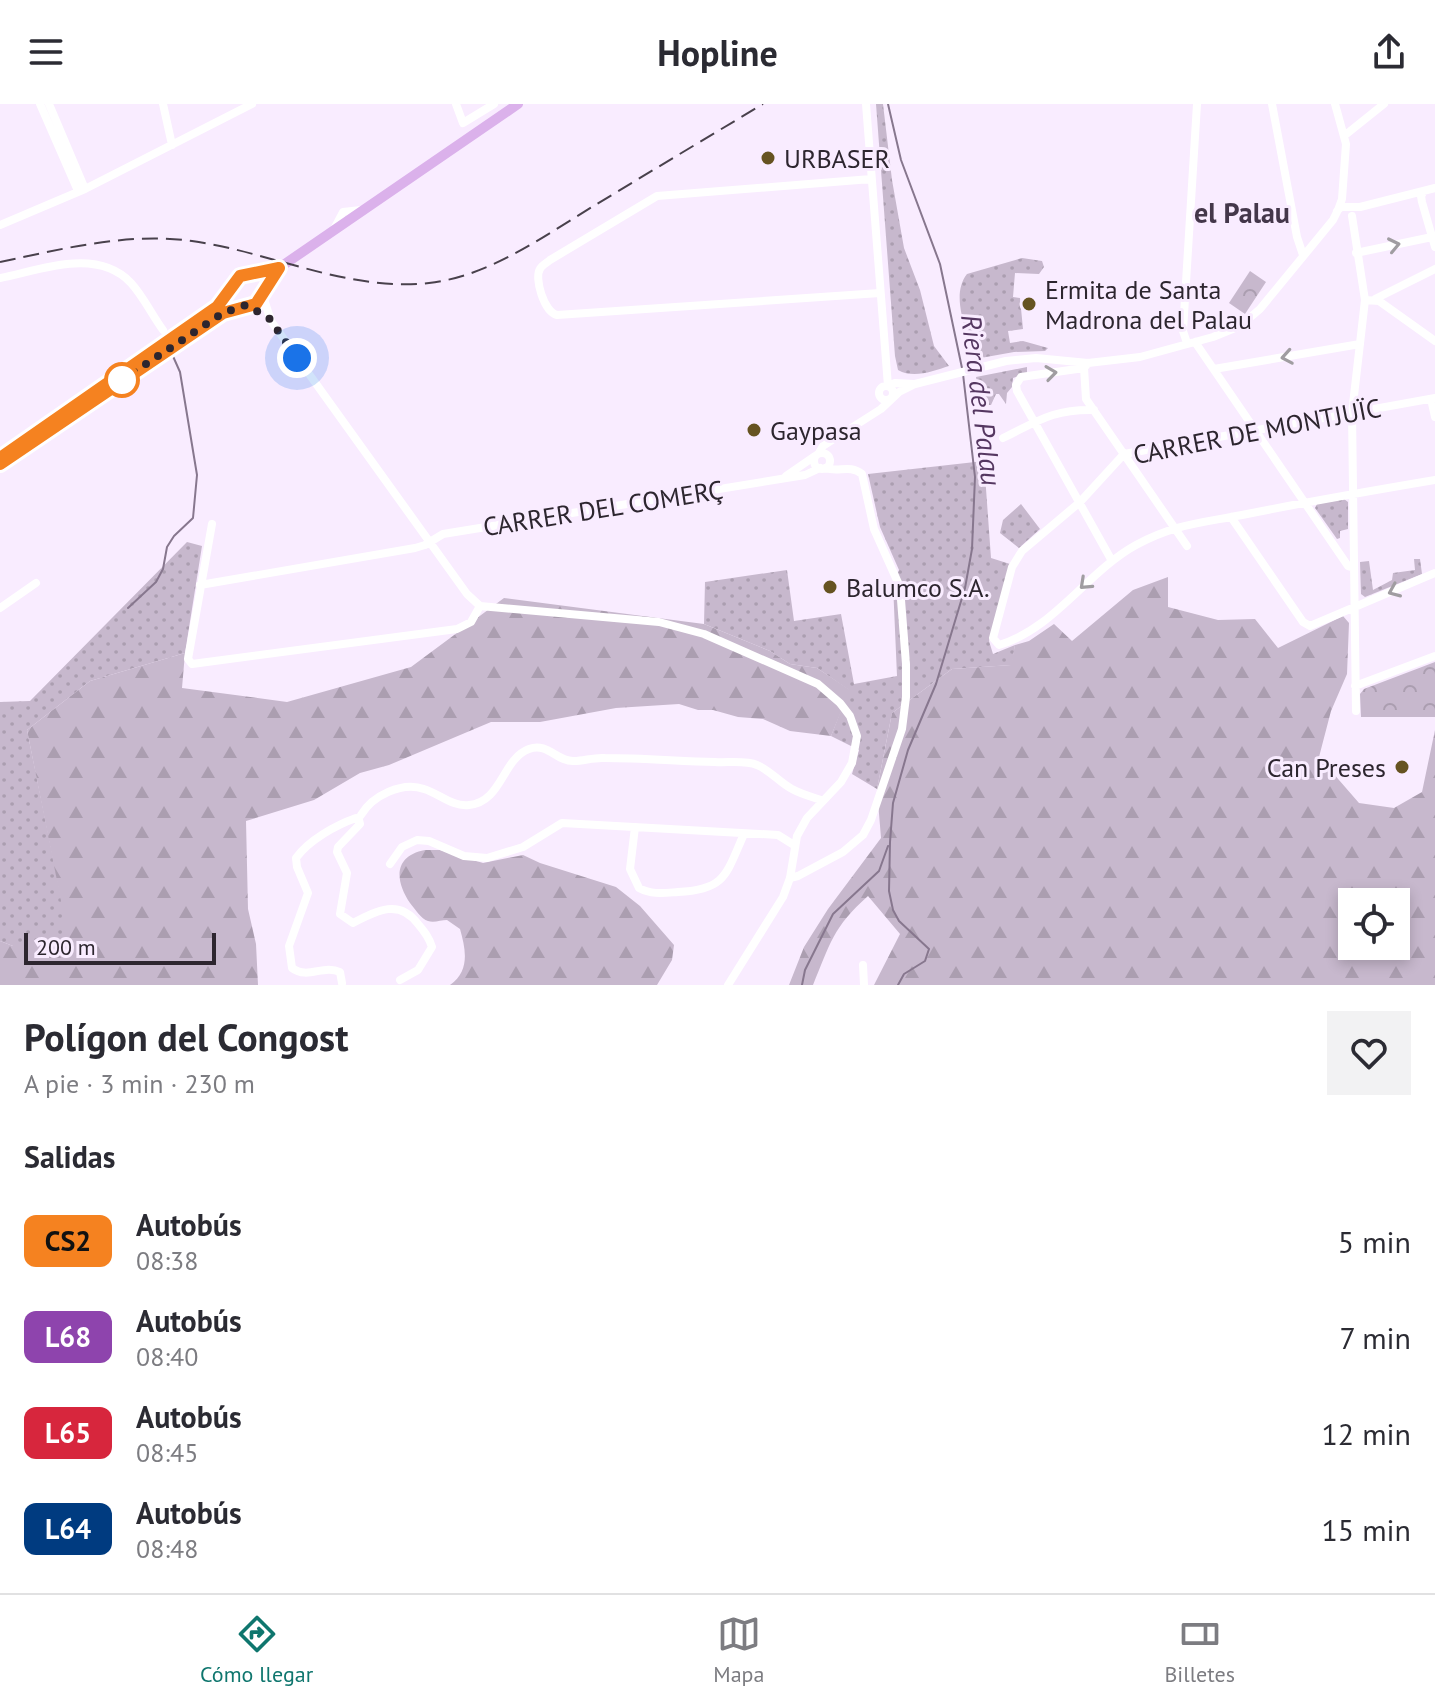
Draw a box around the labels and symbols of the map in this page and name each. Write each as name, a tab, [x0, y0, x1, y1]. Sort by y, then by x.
place label: URBASER	[784, 142, 890, 175]
marker: URBASER	[759, 149, 777, 167]
district label: el Palau	[1194, 194, 1290, 231]
one-way arrow	[1387, 237, 1400, 254]
place label: Ermita de Santa Madrona del Palau	[1045, 273, 1252, 336]
marker: Ermita de Santa Madrona del Palau	[1020, 295, 1038, 313]
water label: Riera del Palau	[953, 312, 1011, 488]
your location	[277, 338, 317, 378]
one-way arrow	[1280, 347, 1294, 364]
unlabelled marker	[105, 363, 139, 397]
one-way arrow	[1044, 365, 1058, 382]
street label: CARRER DE MONTJUÏC	[1130, 391, 1384, 471]
place label: Gaypasa	[770, 414, 862, 447]
marker: Gaypasa	[745, 421, 763, 439]
street label: CARRER DEL COMERÇ	[481, 473, 725, 543]
place label: Balumco S.A.	[846, 571, 990, 604]
one-way arrow	[1080, 574, 1094, 589]
marker: Balumco S.A.	[821, 578, 839, 596]
one-way arrow	[1388, 581, 1402, 597]
place label: Can Preses	[1267, 751, 1386, 784]
marker: Can Preses	[1393, 758, 1411, 776]
scale bar	[24, 929, 216, 965]

